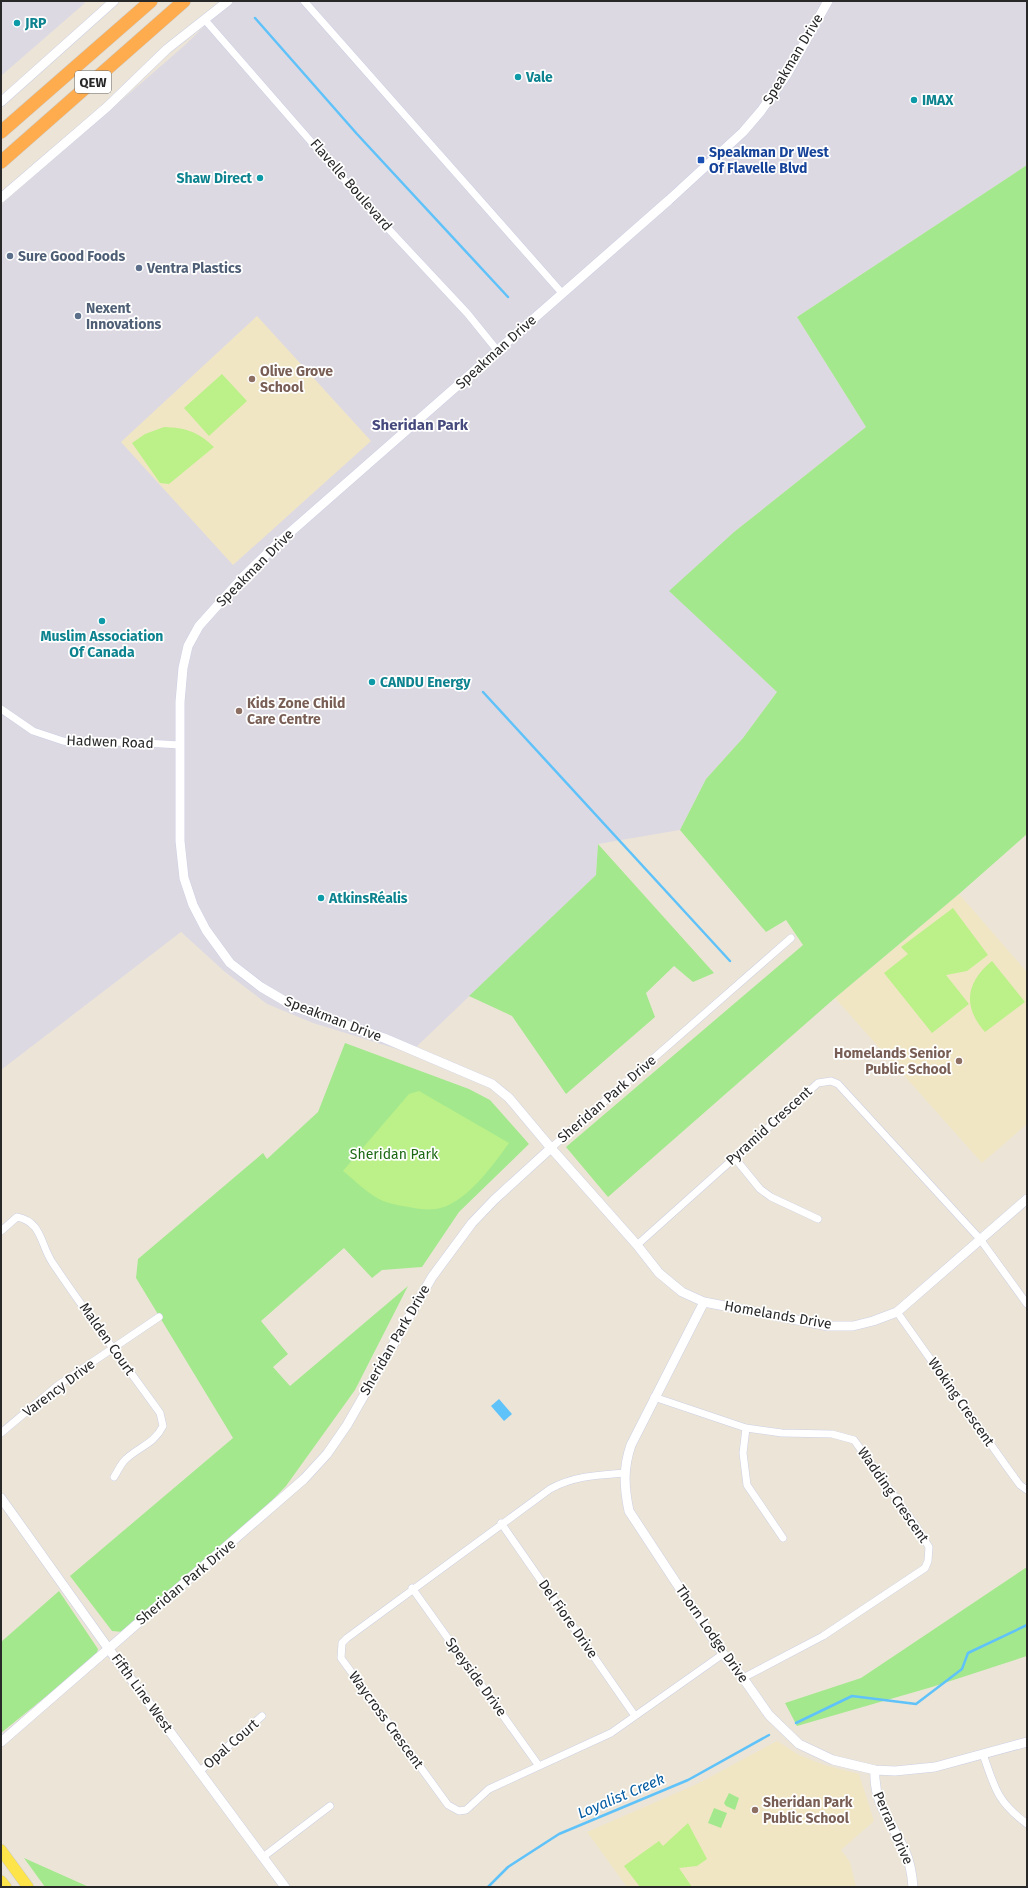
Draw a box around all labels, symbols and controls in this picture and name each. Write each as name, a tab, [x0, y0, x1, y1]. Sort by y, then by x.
street label: Speakman Drive	[759, 11, 827, 107]
place label: JRP	[24, 15, 47, 32]
marker: JRP	[12, 18, 22, 28]
place label: Vale	[525, 69, 553, 86]
road number: QEW	[75, 71, 111, 93]
marker: Vale	[513, 72, 523, 82]
place label: IMAX	[922, 92, 954, 109]
marker: IMAX	[909, 95, 919, 105]
street label: Flavelle Boulevard	[306, 136, 396, 234]
place label: Speakman Dr West Of Flavelle Blvd	[709, 144, 830, 177]
marker: Speakman Dr West Of Flavelle Blvd	[696, 155, 706, 165]
place label: Shaw Direct	[176, 170, 253, 187]
marker: Shaw Direct	[255, 173, 265, 183]
place label: Sure Good Foods	[18, 248, 125, 265]
marker: Sure Good Foods	[5, 251, 15, 261]
place label: Ventra Plastics	[146, 260, 242, 277]
marker: Ventra Plastics	[134, 263, 144, 273]
place label: Nexent Innovations	[86, 300, 161, 333]
marker: Nexent Innovations	[73, 311, 83, 321]
street label: Speakman Drive	[452, 311, 540, 393]
place label: Olive Grove School	[260, 363, 333, 396]
marker: Olive Grove School	[247, 374, 257, 384]
district label: Sheridan Park	[372, 416, 469, 434]
street label: Speakman Drive	[213, 526, 297, 610]
marker: Muslim Association Of Canada	[97, 616, 107, 626]
place label: Muslim Association Of Canada	[41, 628, 163, 661]
place label: CANDU Energy	[380, 674, 471, 691]
marker: CANDU Energy	[367, 677, 377, 687]
place label: Kids Zone Child Care Centre	[247, 695, 345, 728]
marker: Kids Zone Child Care Centre	[234, 706, 244, 716]
street label: Hadwen Road	[66, 732, 154, 752]
place label: AtkinsRéalis	[328, 890, 408, 907]
marker: AtkinsRéalis	[316, 893, 326, 903]
street label: Speakman Drive	[282, 993, 384, 1045]
place label: Homelands Senior Public School	[834, 1045, 952, 1078]
street label: Sheridan Park Drive	[554, 1052, 660, 1146]
marker: Homelands Senior Public School	[954, 1056, 964, 1066]
street label: Pyramid Crescent	[723, 1082, 816, 1169]
park label: Sheridan Park	[350, 1146, 439, 1163]
street label: Sheridan Park Drive	[356, 1282, 434, 1398]
street label: Homelands Drive	[723, 1297, 833, 1333]
street label: Malden Court	[76, 1299, 139, 1379]
street label: Varency Drive	[20, 1355, 98, 1421]
street label: Woking Crescent	[924, 1355, 998, 1450]
street label: Wadding Crescent	[854, 1444, 933, 1547]
street label: Sheridan Park Drive	[133, 1535, 239, 1629]
street label: Del Fiore Drive	[535, 1576, 601, 1662]
street label: Thorn Lodge Drive	[672, 1582, 752, 1686]
street label: Speyside Drive	[442, 1634, 510, 1720]
street label: Fifth Line West	[108, 1650, 177, 1736]
street label: Waycross Crescent	[345, 1668, 428, 1773]
street label: Opal Court	[200, 1715, 263, 1773]
water label: Loyalist Creek	[575, 1770, 667, 1822]
street label: Perran Drive	[869, 1789, 917, 1867]
place label: Sheridan Park Public School	[763, 1794, 853, 1827]
marker: Sheridan Park Public School	[750, 1805, 760, 1815]

